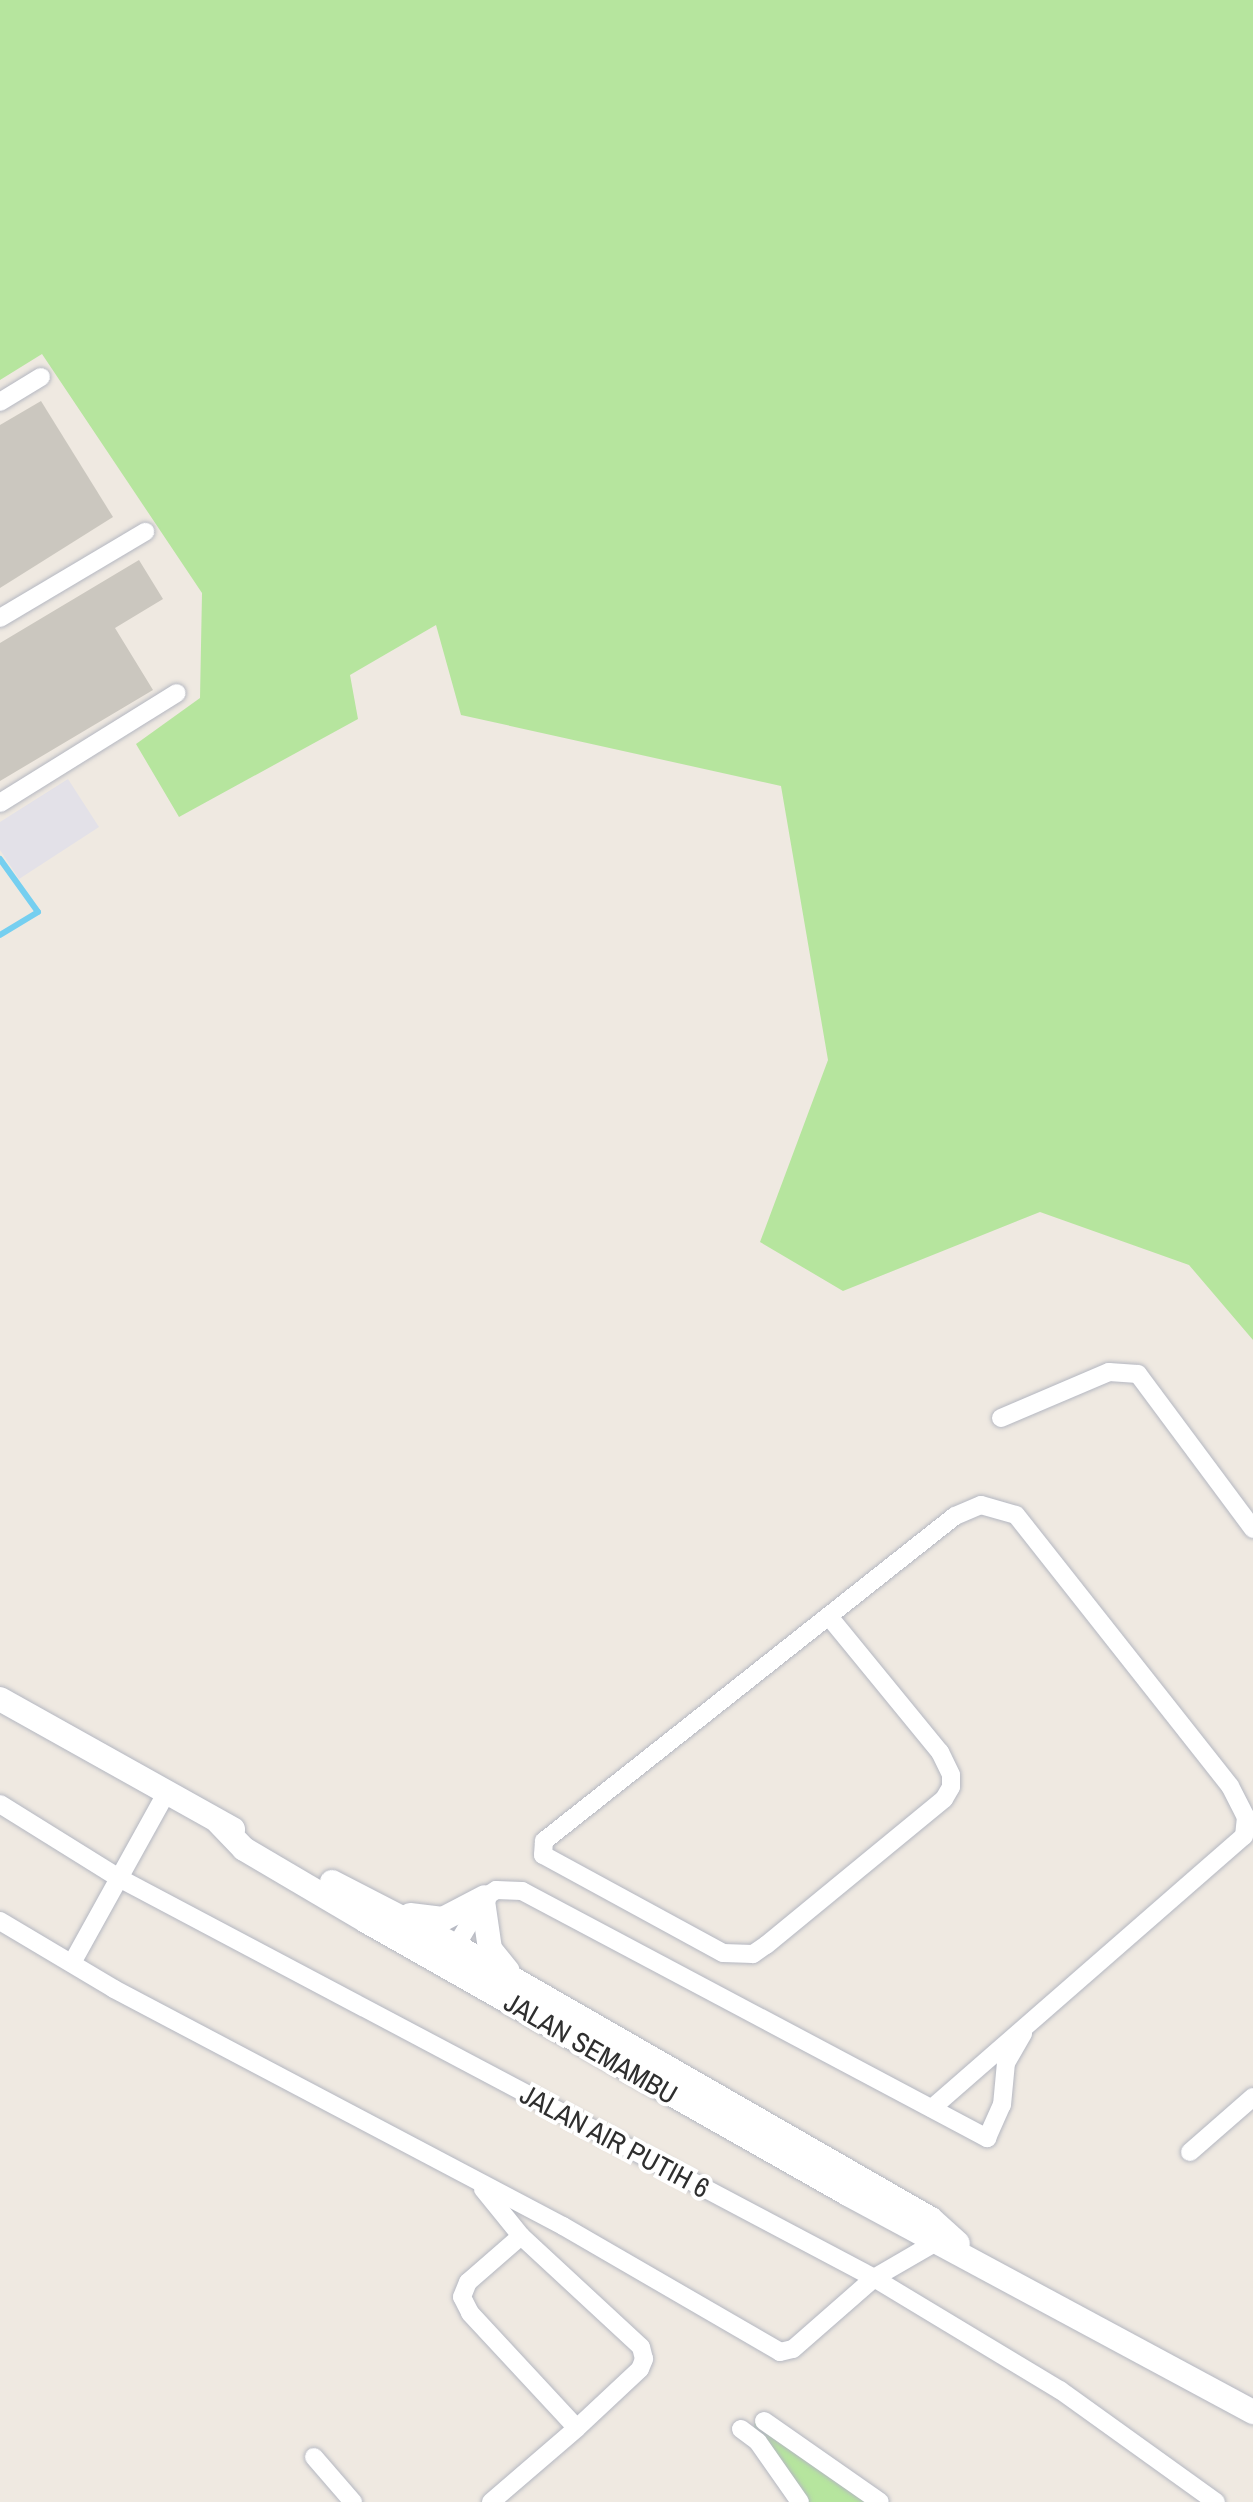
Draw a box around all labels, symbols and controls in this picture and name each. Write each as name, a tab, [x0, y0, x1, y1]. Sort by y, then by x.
street label: JALAN SEMAMBU	[499, 1985, 683, 2111]
street label: JALAN AIR PUTIH 6	[514, 2077, 716, 2205]

